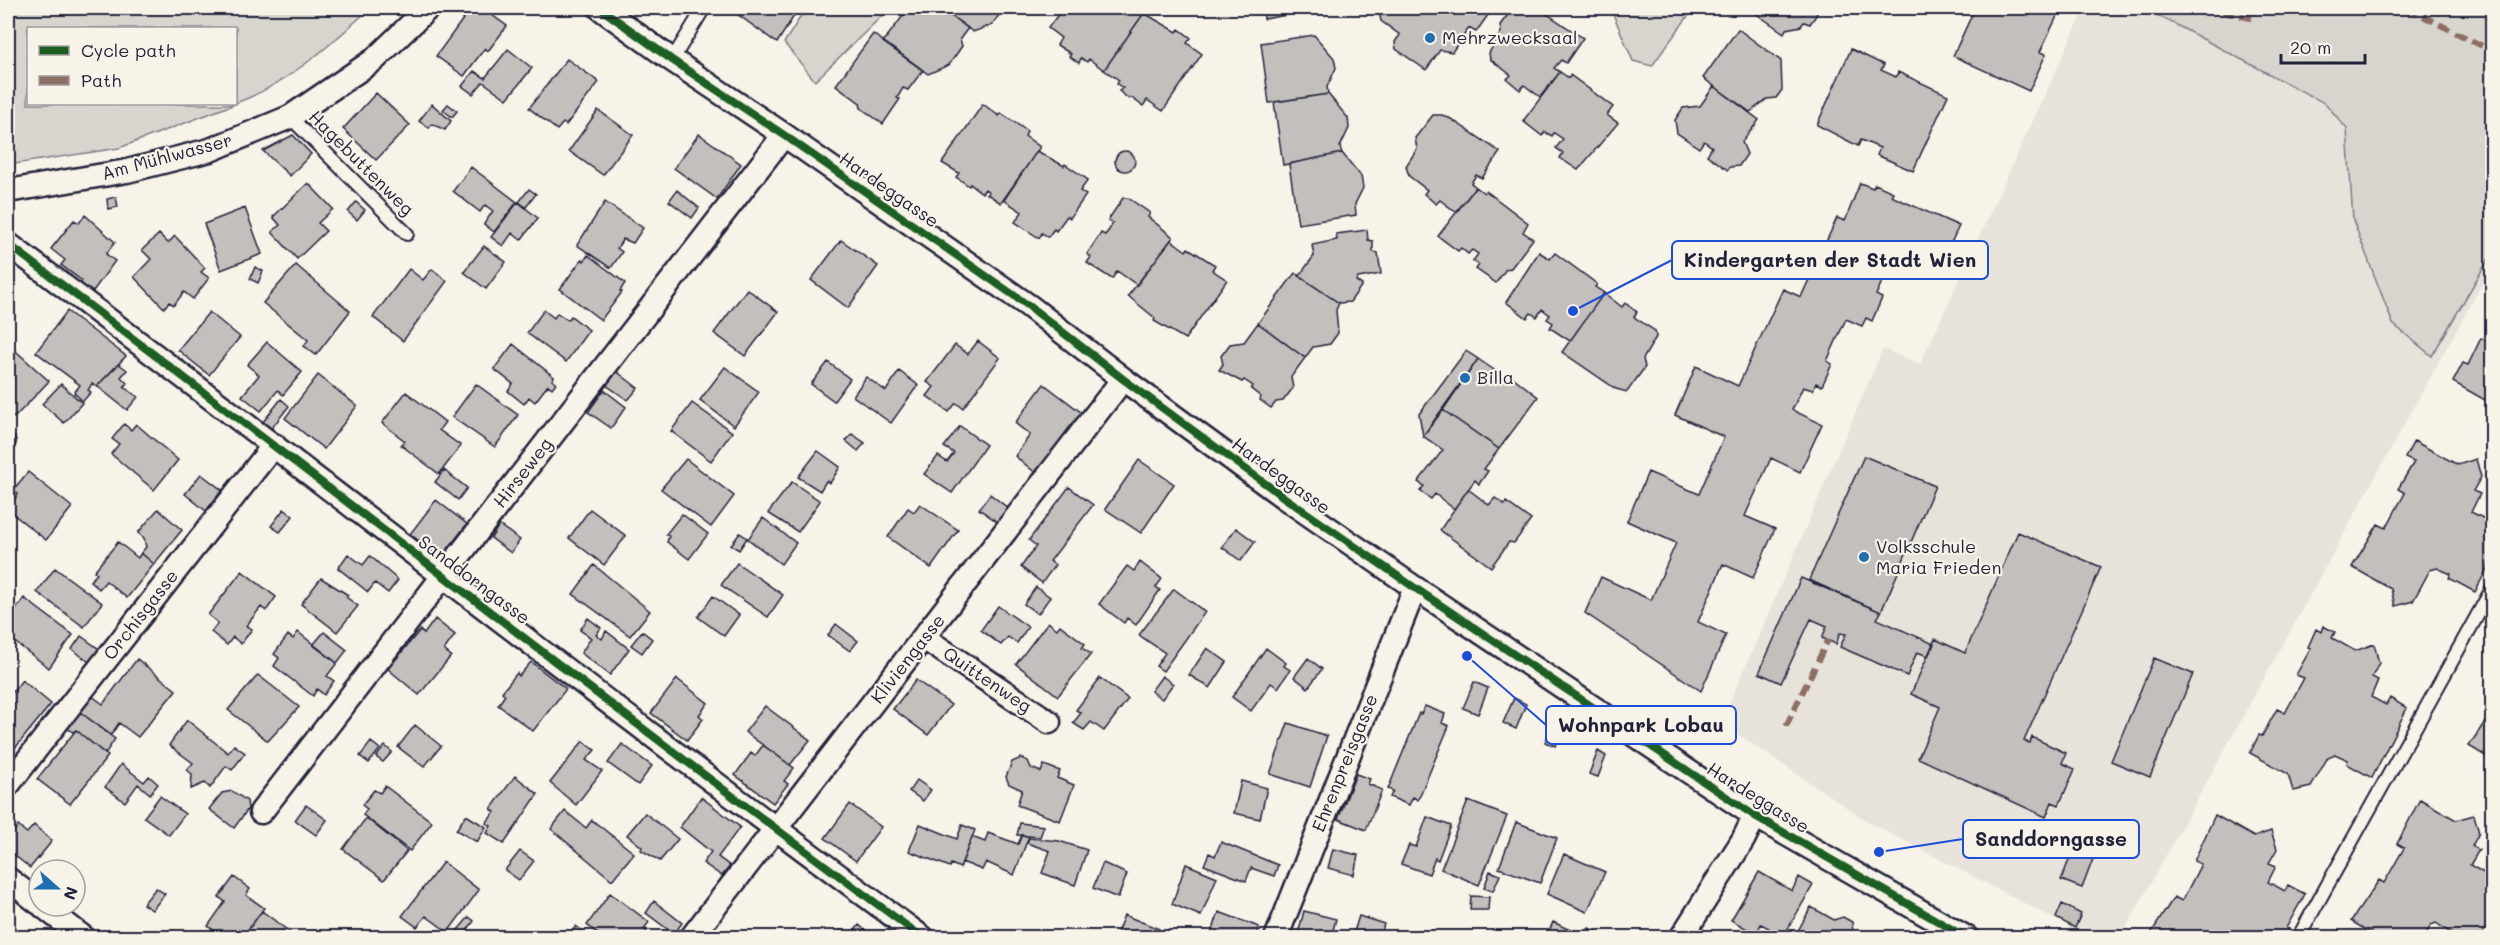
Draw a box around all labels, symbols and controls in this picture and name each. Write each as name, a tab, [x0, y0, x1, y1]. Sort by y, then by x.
place label: Mehrzwecksaal	[1442, 25, 1578, 49]
legend	[27, 27, 237, 105]
scale bar	[2281, 27, 2365, 65]
marker: Mehrzwecksaal	[1423, 31, 1437, 45]
text: 20 m	[2290, 35, 2331, 59]
text: Cycle path	[81, 38, 176, 62]
text: Path	[81, 68, 121, 92]
street label: Hagebuttenweg	[304, 105, 419, 220]
street label: Am Mühlwasser	[99, 127, 235, 185]
street label: Hardeggasse	[835, 146, 944, 232]
callout: Kindergarten der Stadt Wien	[1672, 241, 1988, 279]
text: Kindergarten der Stadt Wien	[1684, 246, 1976, 272]
place label: Billa	[1477, 365, 1514, 389]
marker: Billa	[1458, 371, 1472, 385]
street label: Hardeggasse	[1227, 431, 1336, 519]
street label: Hirseweg	[487, 432, 557, 512]
street label: Sanddorngasse	[414, 529, 535, 629]
place label: Volksschule Maria Frieden	[1876, 534, 2001, 579]
marker: Volksschule Maria Frieden	[1857, 550, 1871, 564]
street label: Orchisgasse	[97, 564, 183, 665]
street label: Kliviengasse	[865, 609, 950, 708]
street label: Quittenweg	[939, 641, 1037, 718]
street label: Ehrenpreisgasse	[1306, 690, 1383, 835]
callout: Wohnpark Lobau	[1546, 706, 1736, 744]
text: Wohnpark Lobau	[1558, 711, 1724, 737]
street label: Hardeggasse	[1703, 756, 1814, 838]
callout: Sanddorngasse	[1963, 820, 2139, 858]
text: Sanddorngasse	[1975, 825, 2127, 851]
north arrow	[27, 858, 87, 918]
text: N	[59, 884, 83, 903]

